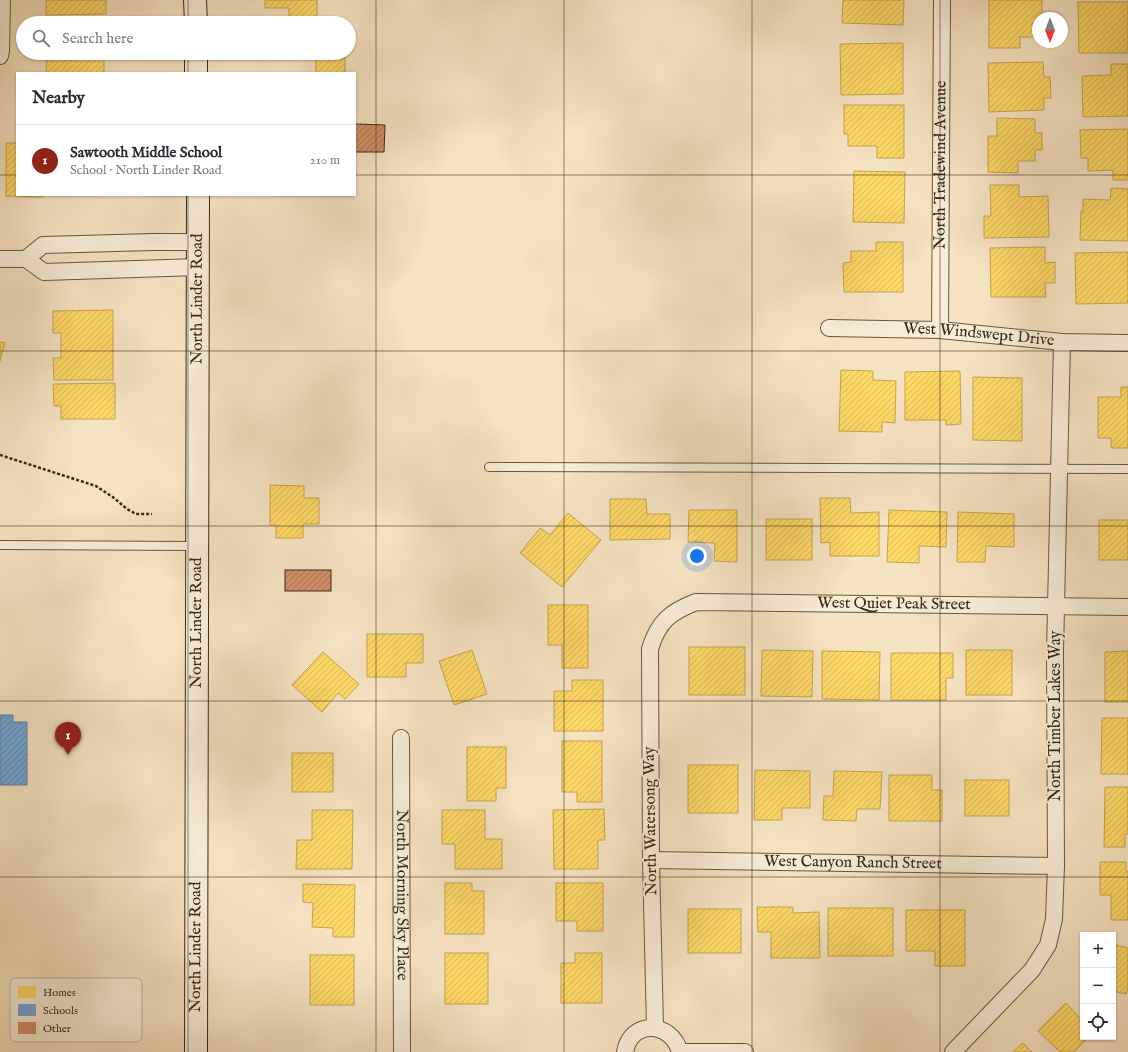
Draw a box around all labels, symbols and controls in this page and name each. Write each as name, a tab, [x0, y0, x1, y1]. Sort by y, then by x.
north arrow	[1032, 12, 1068, 48]
search box	[16, 16, 356, 60]
icon: search	[30, 27, 52, 49]
text: Search here	[62, 29, 133, 48]
street label: North Tradewind Avenue	[930, 81, 952, 249]
text: Nearby	[32, 88, 85, 109]
text: Sawtooth Middle School	[70, 143, 222, 162]
text: 1	[43, 152, 47, 169]
text: 210 m	[310, 152, 340, 169]
text: School · North Linder Road	[70, 162, 222, 179]
street label: North Linder Road	[188, 233, 208, 365]
street label: West Windswept Drive	[903, 319, 1055, 351]
your location	[687, 546, 707, 566]
street label: North Linder Road	[187, 557, 207, 689]
street label: West Quiet Peak Street	[817, 593, 971, 615]
street label: North Timber Lakes Way	[1046, 630, 1066, 801]
pin: 1	[55, 722, 81, 755]
street label: North Watersong Way	[640, 746, 662, 896]
street label: North Morning Sky Place	[391, 809, 412, 981]
street label: West Canyon Ranch Street	[764, 852, 942, 874]
street label: North Linder Road	[186, 881, 206, 1013]
map controls	[1080, 932, 1116, 1040]
button: +	[1080, 932, 1116, 968]
button: −	[1080, 968, 1116, 1004]
legend	[10, 978, 142, 1042]
text: Homes	[43, 986, 76, 1000]
text: Schools	[43, 1004, 78, 1018]
button: locate	[1080, 1004, 1116, 1040]
text: Other	[43, 1022, 71, 1036]

